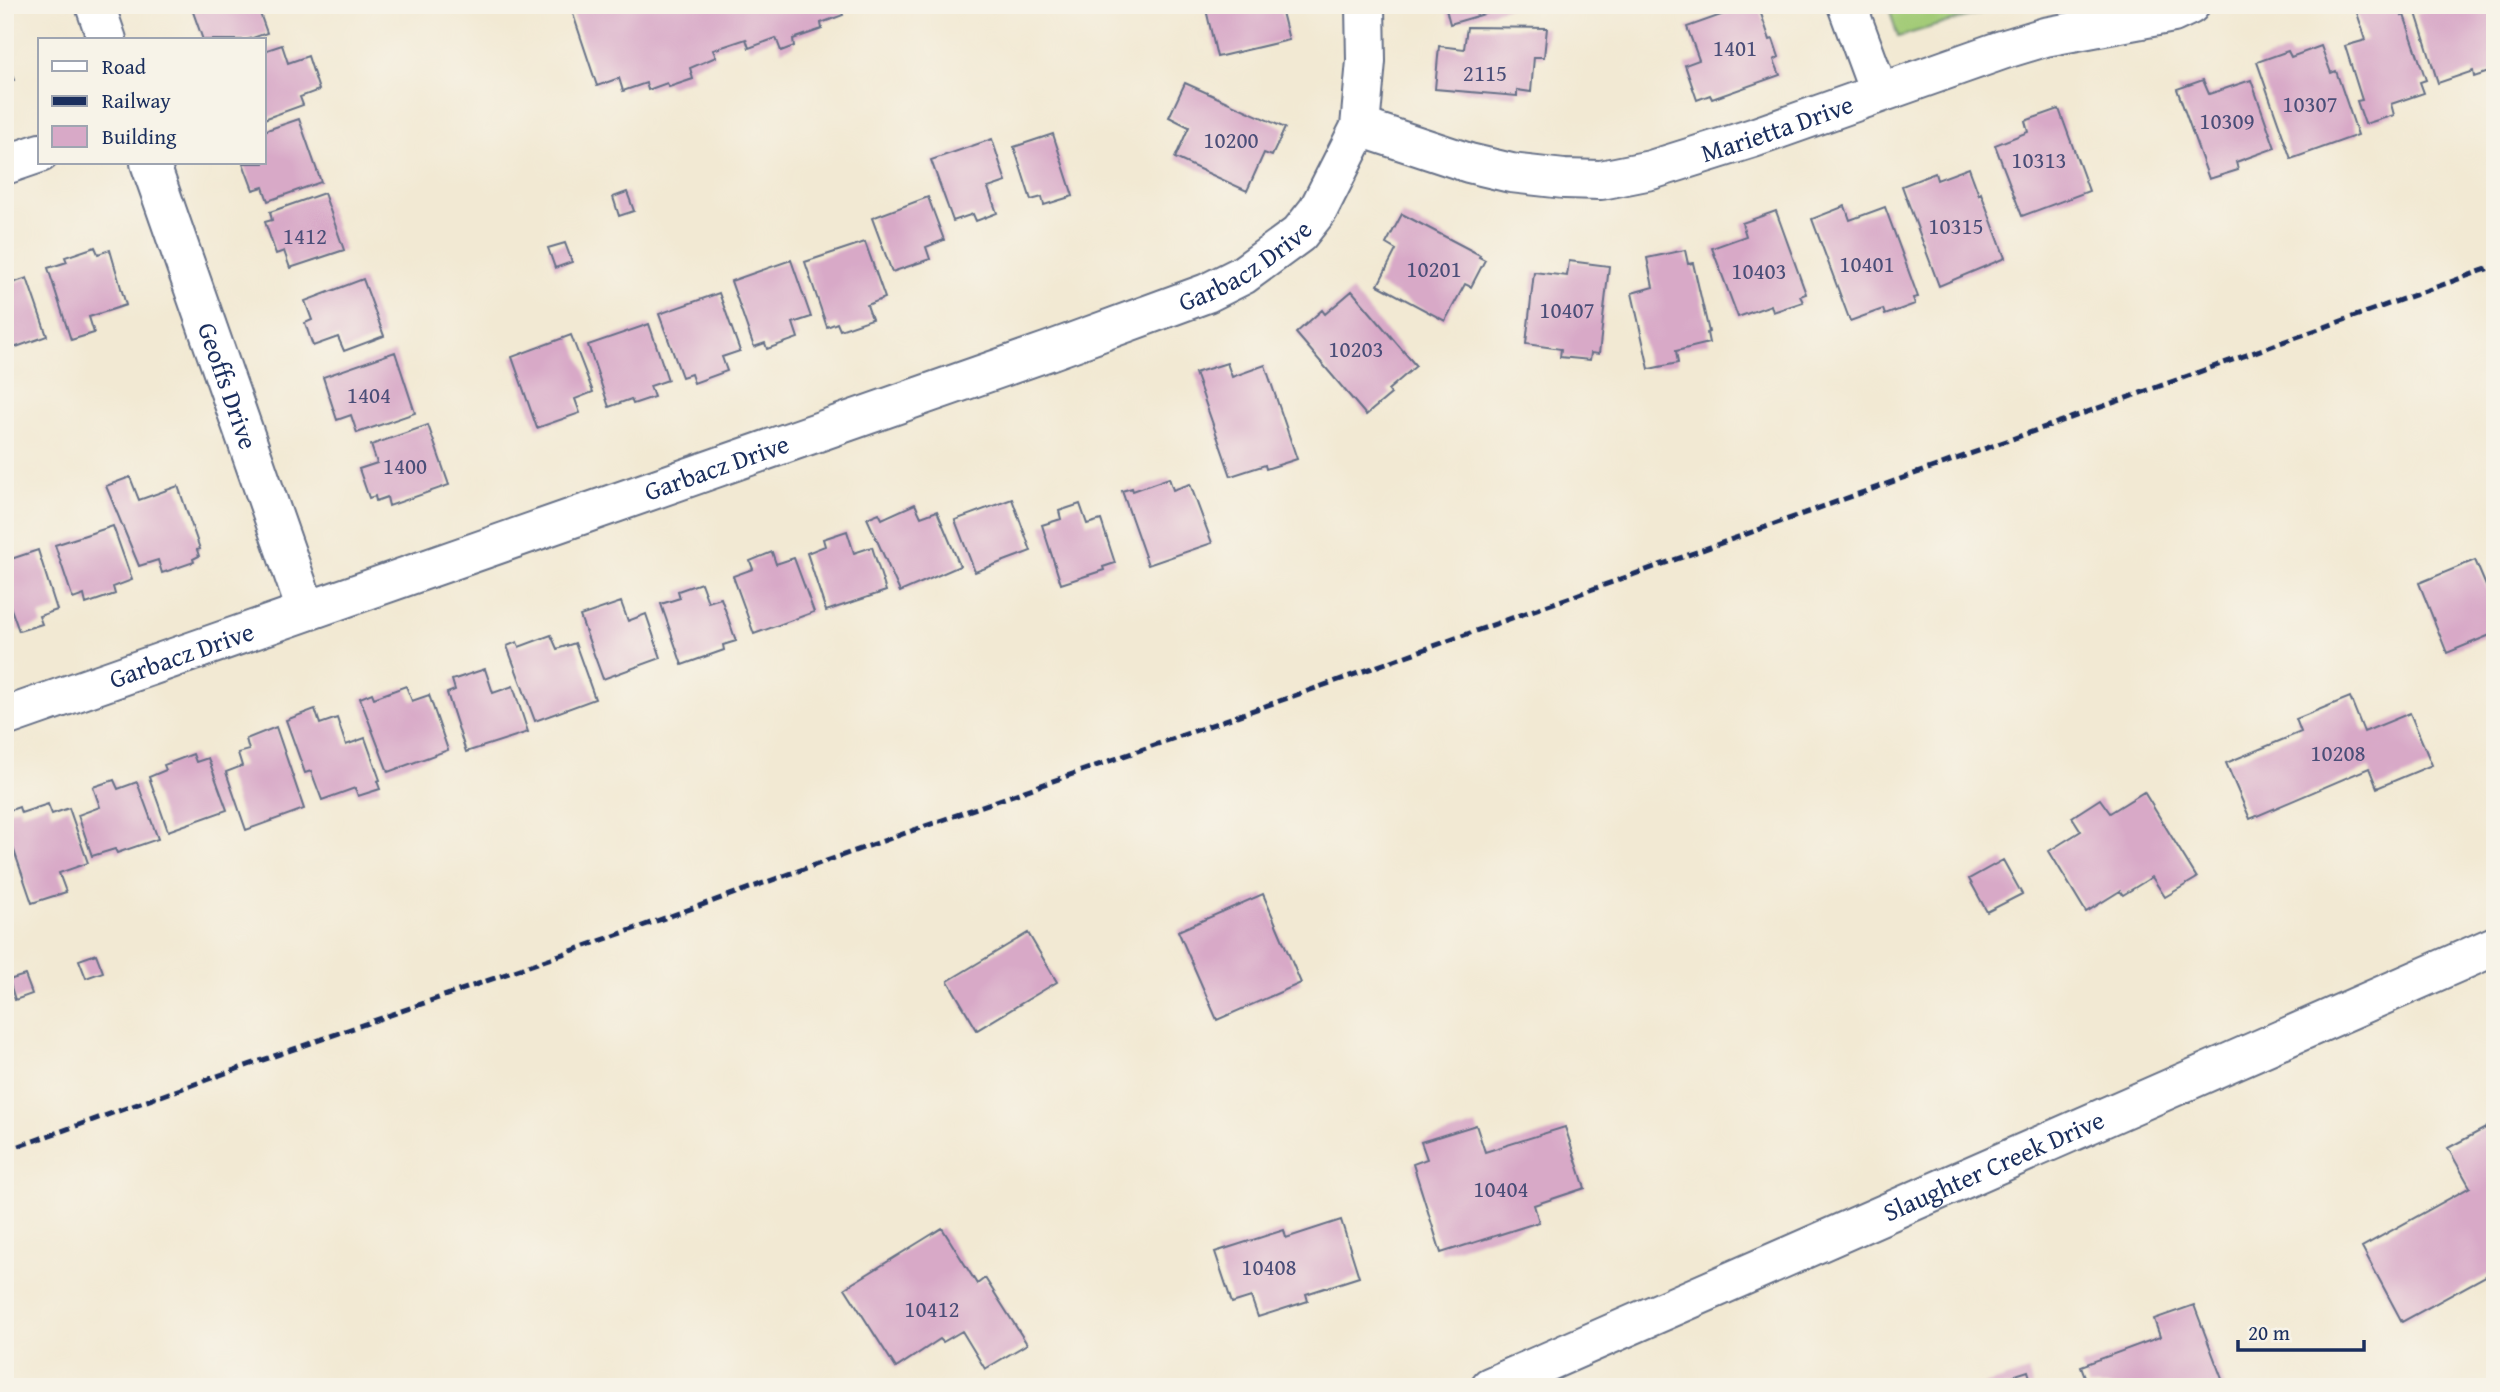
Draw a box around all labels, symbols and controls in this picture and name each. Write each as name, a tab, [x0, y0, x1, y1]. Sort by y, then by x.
house number: 1401	[1713, 31, 1757, 64]
legend	[38, 38, 266, 164]
text: Road	[102, 51, 147, 82]
house number: 2115	[1463, 56, 1507, 89]
street label: Marietta Drive	[1696, 84, 1858, 172]
text: Railway	[102, 85, 171, 116]
house number: 10307	[2282, 87, 2338, 120]
house number: 10309	[2199, 104, 2255, 137]
text: Building	[102, 121, 177, 152]
house number: 10200	[1203, 123, 1259, 156]
house number: 10313	[2011, 143, 2067, 176]
house number: 10315	[1928, 209, 1984, 242]
street label: Garbacz Drive	[1173, 212, 1322, 321]
house number: 1412	[283, 219, 327, 252]
house number: 10401	[1839, 247, 1895, 280]
house number: 10201	[1406, 252, 1462, 285]
house number: 10403	[1731, 254, 1787, 287]
house number: 10407	[1539, 293, 1595, 326]
street label: Geoffs Drive	[188, 317, 268, 454]
house number: 10203	[1328, 332, 1384, 365]
house number: 1404	[347, 378, 391, 411]
street label: Garbacz Drive	[639, 424, 794, 510]
house number: 1400	[383, 449, 427, 482]
street label: Garbacz Drive	[104, 611, 259, 698]
house number: 10208	[2310, 736, 2366, 769]
street label: Slaughter Creek Drive	[1877, 1100, 2110, 1231]
house number: 10404	[1473, 1172, 1529, 1205]
house number: 10408	[1241, 1250, 1297, 1283]
house number: 10412	[904, 1292, 960, 1325]
scale bar	[2238, 1308, 2364, 1352]
text: 20 m	[2248, 1317, 2290, 1348]

